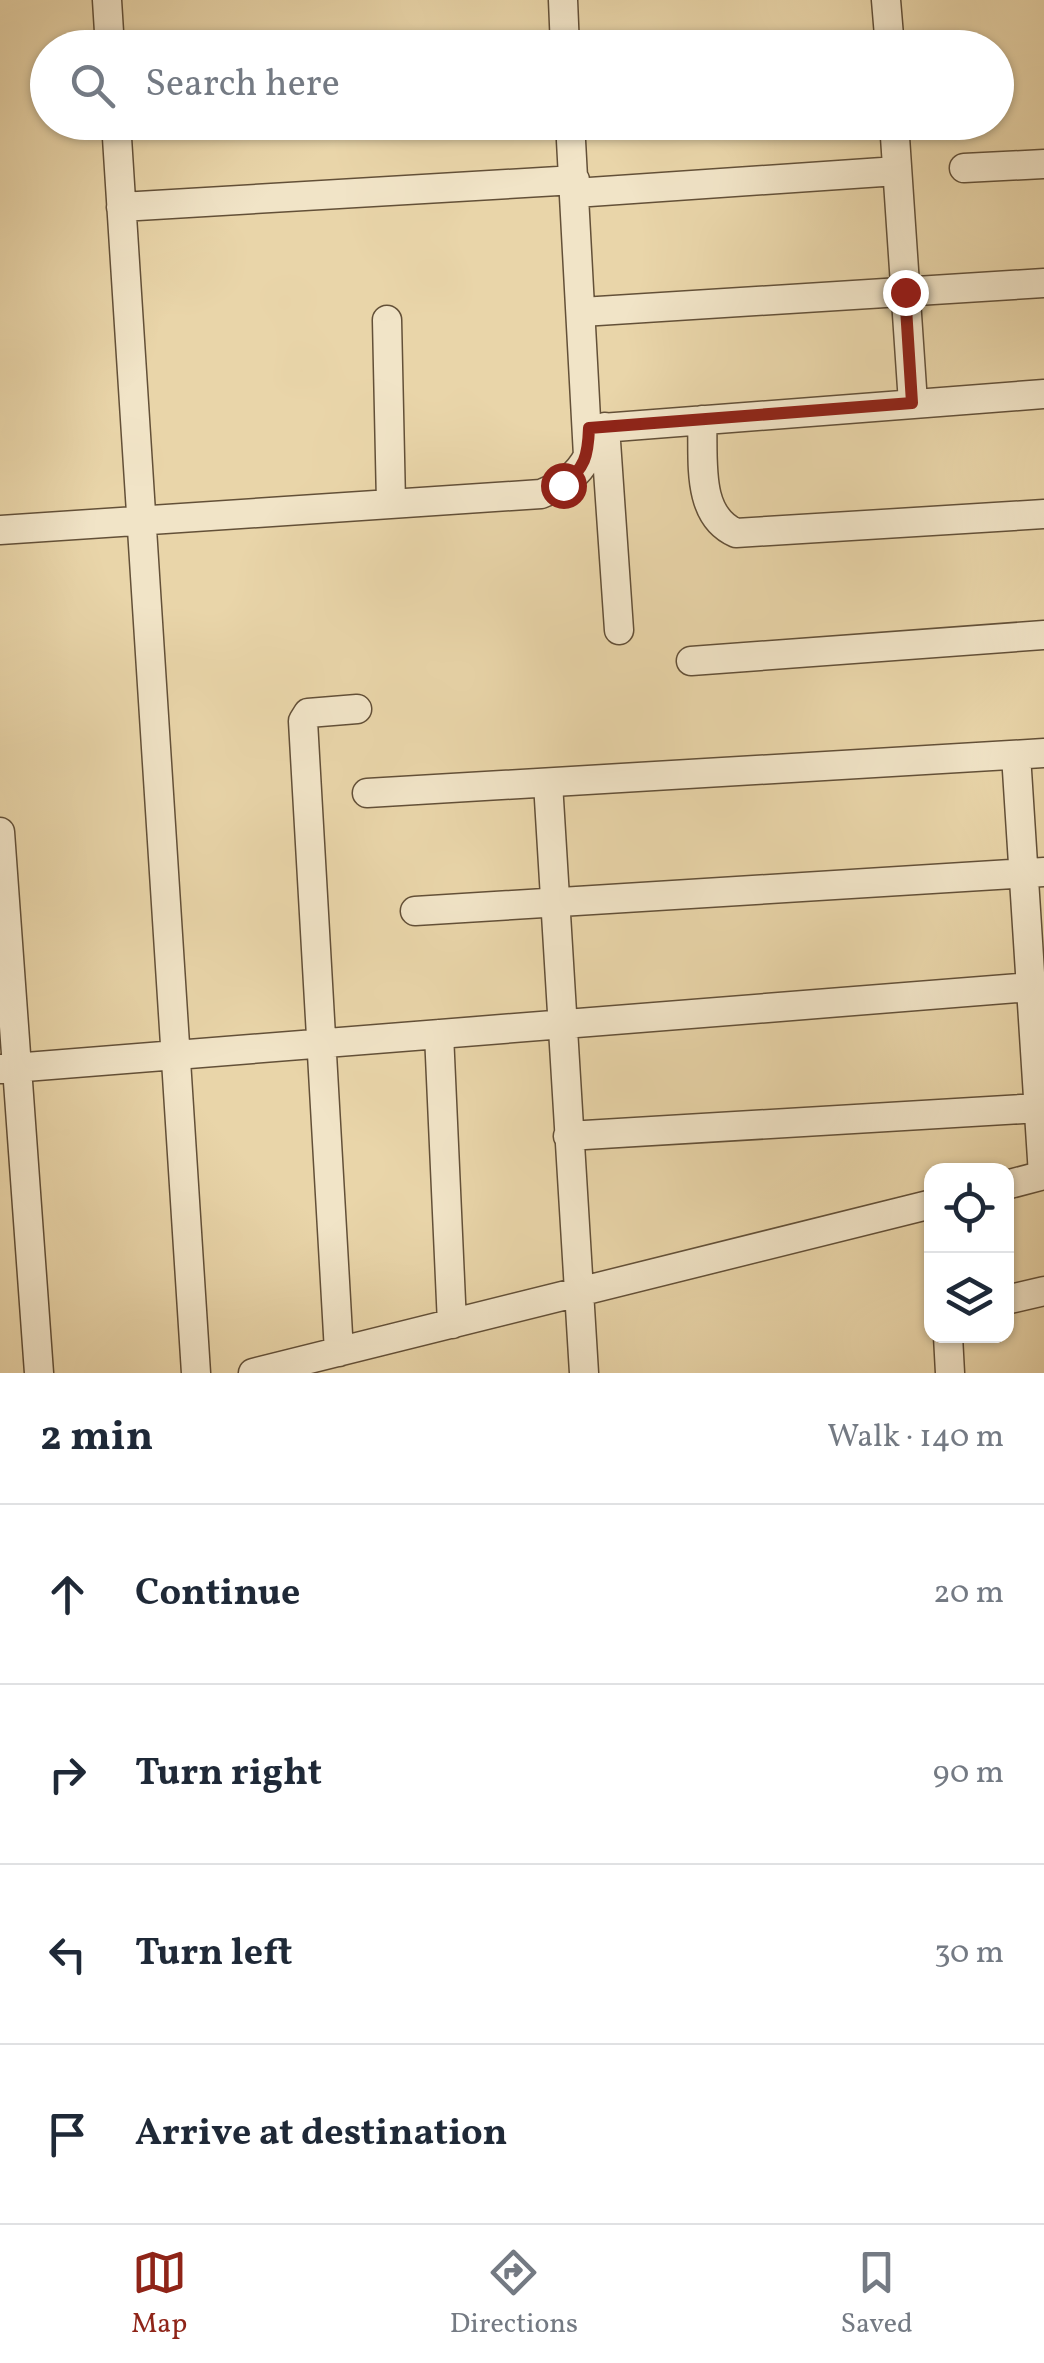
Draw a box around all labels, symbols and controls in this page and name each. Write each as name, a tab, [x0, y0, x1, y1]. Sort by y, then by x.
search box	[30, 30, 1014, 140]
icon: search	[65, 58, 120, 113]
text: Search here	[145, 59, 340, 112]
route end	[883, 270, 929, 316]
route start	[541, 463, 587, 509]
map controls	[924, 1163, 1014, 1343]
button: locate	[924, 1163, 1014, 1253]
button: layers	[924, 1253, 1014, 1343]
text: 2 min	[40, 1409, 153, 1468]
text: Walk · 140 m	[827, 1416, 1004, 1460]
icon: ahead	[40, 1567, 95, 1622]
text: Continue	[135, 1568, 300, 1621]
text: 20 m	[933, 1572, 1004, 1616]
icon: right	[40, 1747, 95, 1802]
text: Turn right	[135, 1748, 322, 1801]
text: 90 m	[933, 1752, 1004, 1796]
icon: left	[40, 1927, 95, 1982]
text: Turn left	[135, 1928, 292, 1981]
text: 30 m	[934, 1932, 1004, 1976]
icon: arrive	[40, 2107, 95, 2162]
text: Arrive at destination	[135, 2108, 508, 2161]
tab: Map	[131, 2245, 187, 2344]
tab: Directions	[450, 2245, 578, 2344]
tab: Saved	[841, 2245, 913, 2344]

